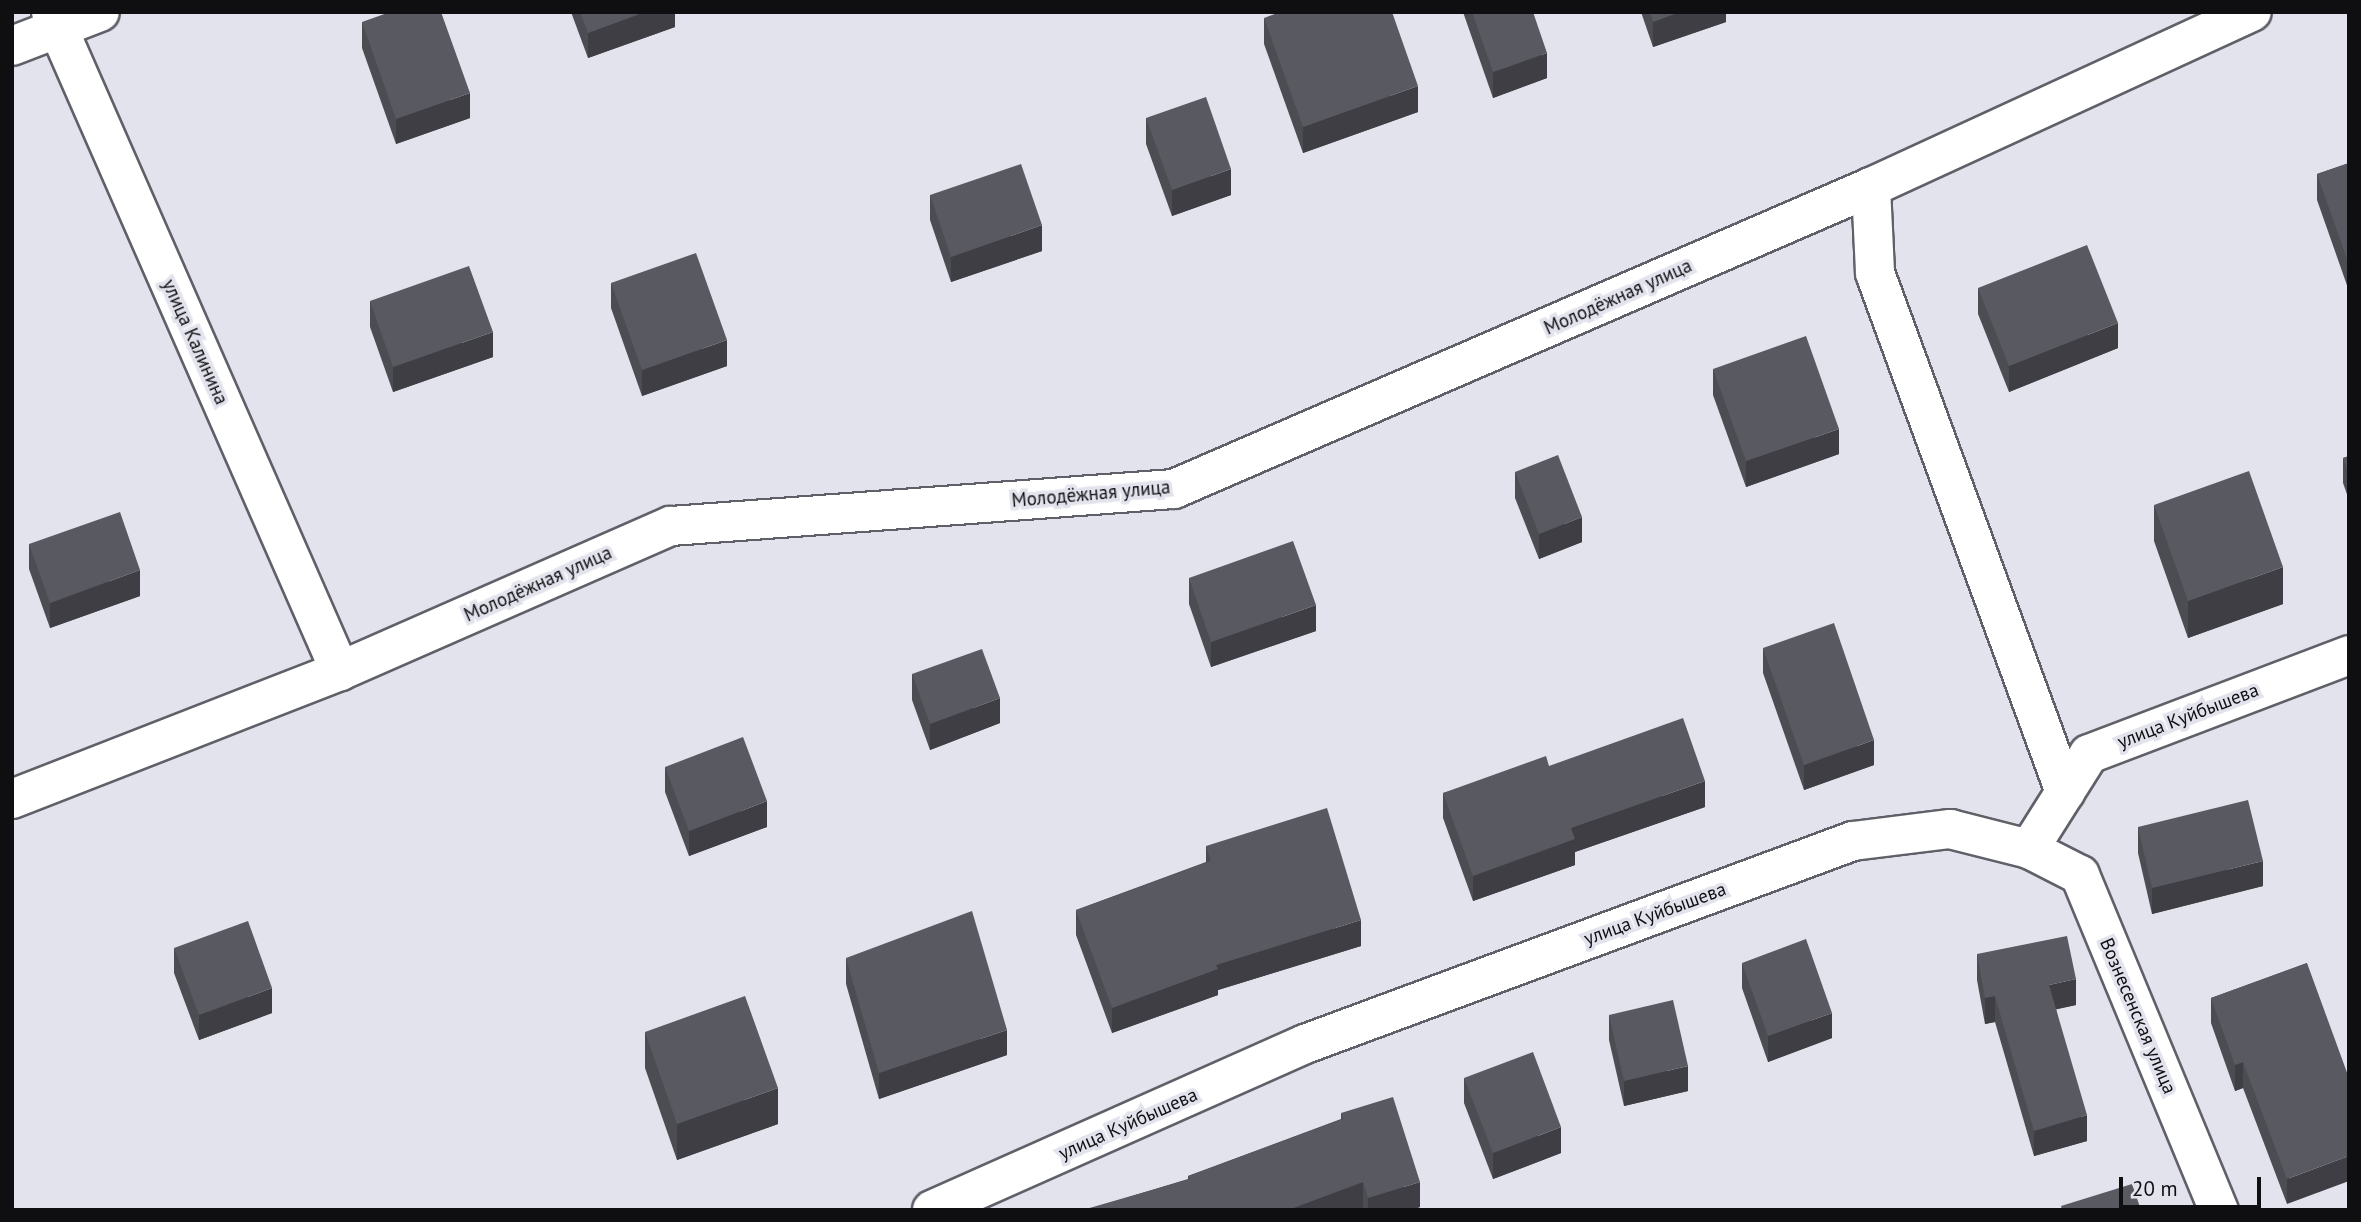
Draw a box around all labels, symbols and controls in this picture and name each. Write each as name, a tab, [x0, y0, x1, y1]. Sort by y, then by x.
street label: Молодёжная улица	[1541, 254, 1695, 340]
street label: улица Калинина	[157, 276, 233, 408]
street label: Молодёжная улица	[1011, 476, 1171, 512]
street label: Молодёжная улица	[461, 541, 615, 627]
street label: улица Куйбышева	[2114, 679, 2262, 753]
street label: улица Куйбышева	[1581, 878, 1729, 950]
street label: Вознесенская улица	[2095, 935, 2181, 1097]
street label: улица Куйбышева	[1055, 1083, 1201, 1165]
scale bar	[2123, 1162, 2265, 1206]
text: 20 m	[2132, 1175, 2178, 1202]

